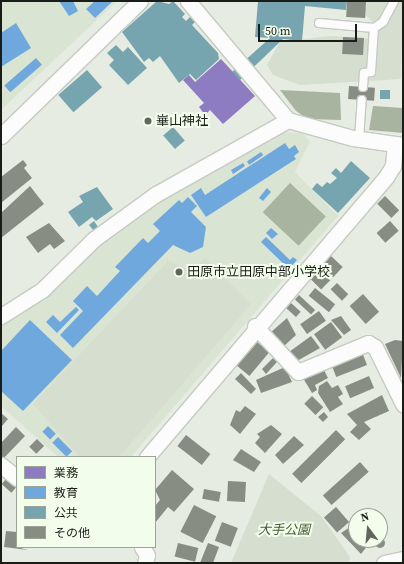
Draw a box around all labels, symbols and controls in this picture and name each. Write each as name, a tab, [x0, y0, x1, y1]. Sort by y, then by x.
scale bar	[260, 16, 359, 42]
text: 50 m	[265, 23, 291, 39]
place label: 崋山神社	[156, 113, 208, 129]
marker: 崋山神社	[143, 116, 153, 126]
place label: 田原市立田原中部小学校	[187, 264, 330, 280]
marker: 田原市立田原中部小学校	[174, 267, 184, 277]
legend	[16, 456, 156, 548]
text: 業務	[54, 465, 78, 481]
text: 教育	[54, 485, 78, 501]
text: 公共	[54, 505, 78, 521]
north arrow	[348, 508, 388, 548]
text: N	[359, 509, 371, 525]
park label: 大手公園	[258, 522, 310, 538]
text: その他	[54, 525, 90, 541]

